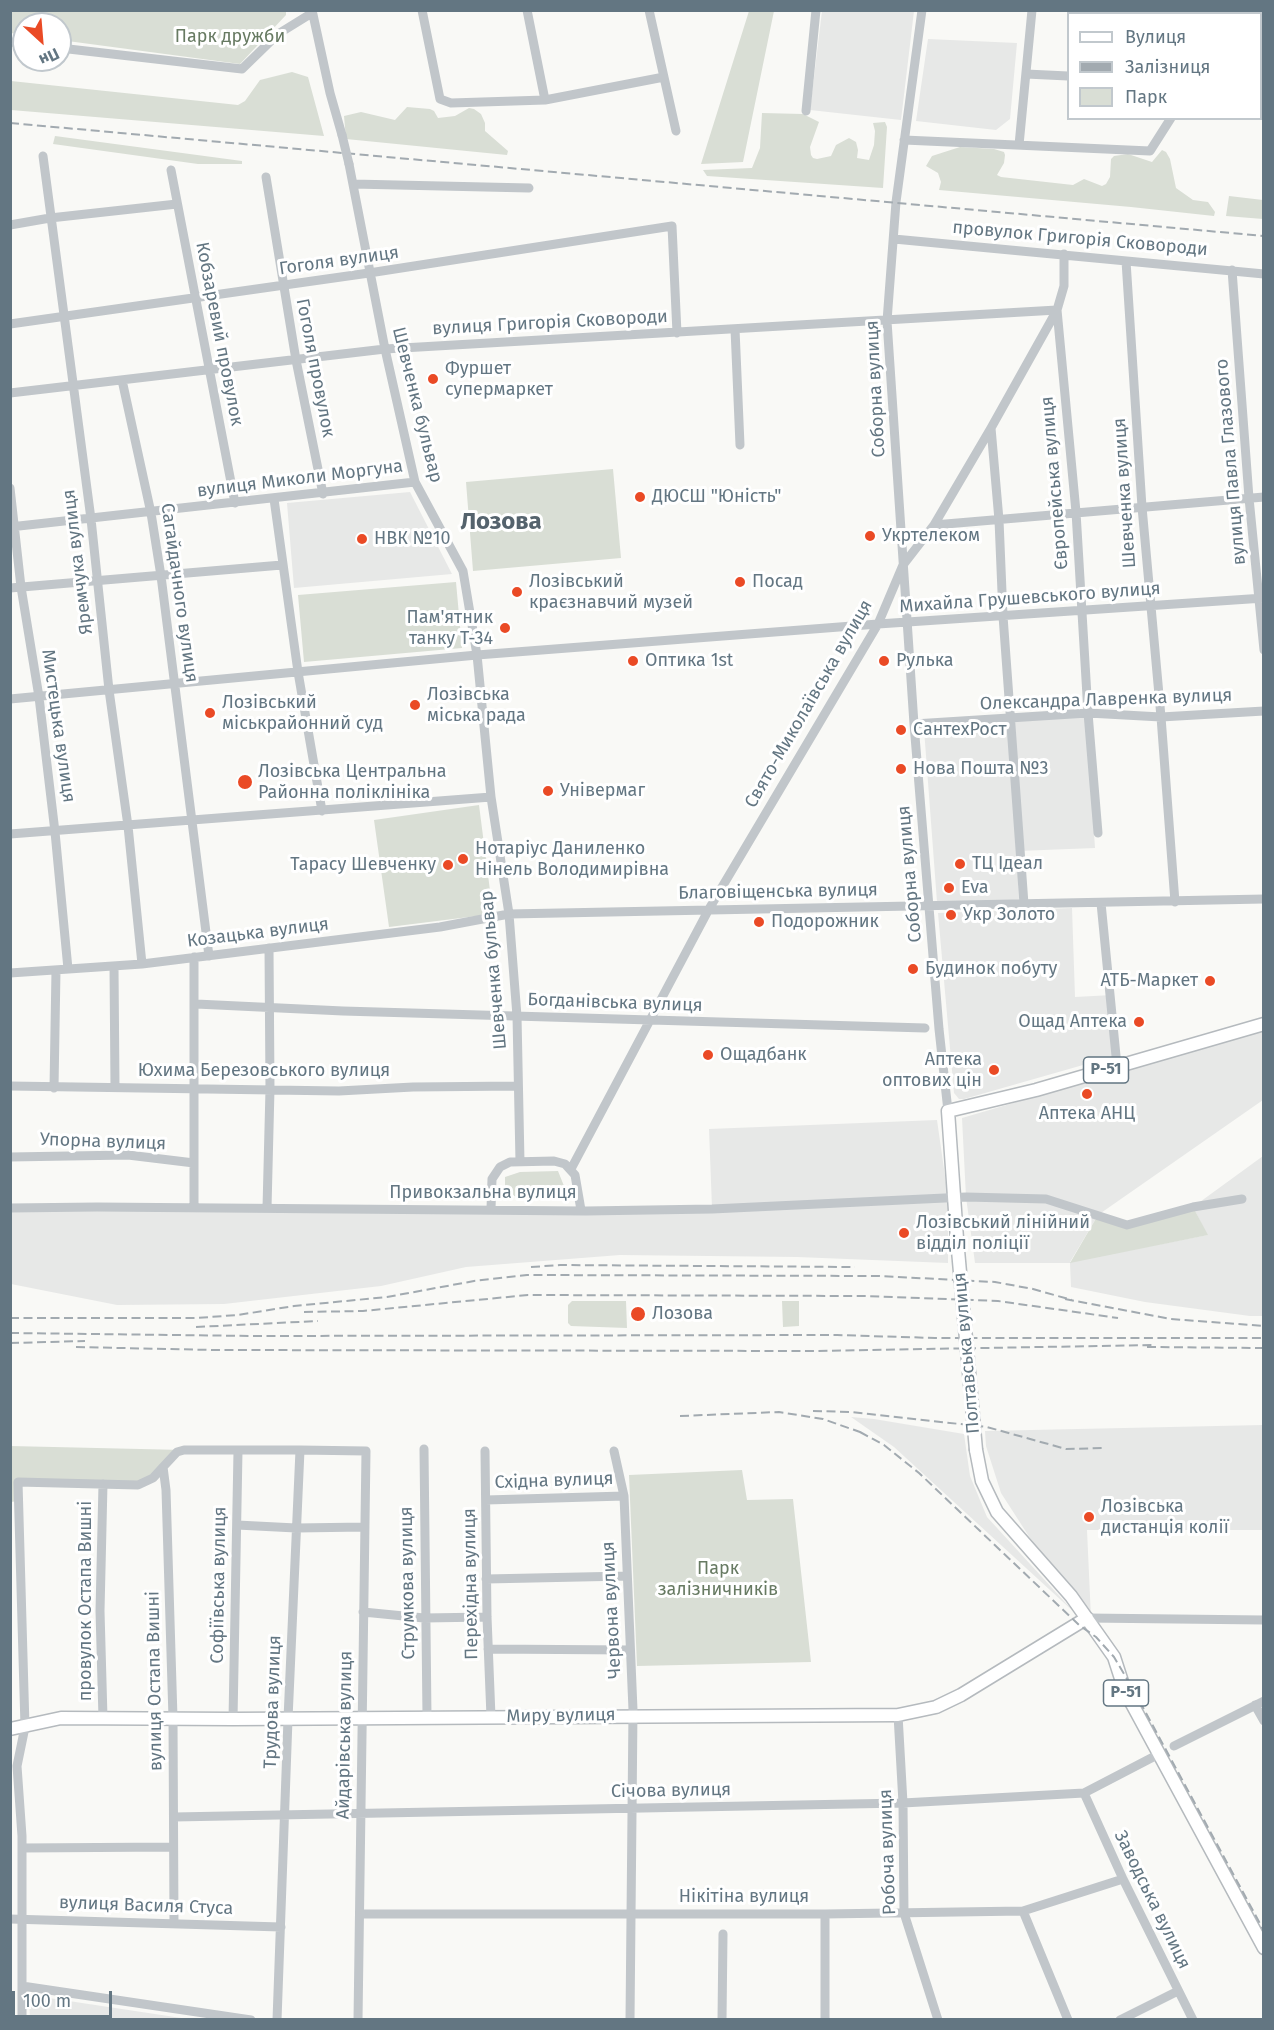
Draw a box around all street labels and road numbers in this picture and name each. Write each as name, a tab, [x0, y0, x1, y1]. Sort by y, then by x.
street label: провулок Григорія Сковороди	[951, 217, 1209, 261]
street label: Кобзаревий провулок	[191, 240, 247, 428]
street label: Гоголя вулиця	[278, 242, 400, 280]
street label: Гоголя провулок	[291, 297, 339, 439]
street label: вулиця Григорія Сковороди	[432, 306, 668, 340]
street label: Соборна вулиця	[862, 320, 890, 458]
street label: Шевченка бульвар	[387, 325, 447, 485]
street label: вулиця Павла Глазового	[1211, 358, 1251, 566]
street label: Європейська вулиця	[1037, 395, 1073, 571]
street label: Шевченка вулиця	[1109, 417, 1141, 569]
street label: вулиця Миколи Моргуна	[196, 456, 404, 502]
street label: Яремчука вулиця	[58, 488, 98, 636]
street label: Сагайдачного вулиця	[156, 502, 202, 684]
street label: Михайла Грушевського вулиця	[899, 578, 1161, 618]
street label: Свято-Миколаївська вулиця	[740, 596, 878, 812]
street label: Мистецька вулиця	[37, 648, 79, 804]
street label: Олександра Лавренка вулиця	[979, 685, 1233, 715]
street label: Соборна вулиця	[893, 805, 927, 943]
street label: Благовіщенська вулиця	[678, 879, 878, 905]
street label: Шевченка бульвар	[476, 890, 512, 1050]
street label: Козацька вулиця	[186, 914, 330, 952]
street label: Богданівська вулиця	[527, 989, 703, 1017]
road number: Р-51	[1084, 1057, 1128, 1083]
street label: Юхима Березовського вулиця	[138, 1060, 390, 1082]
street label: Упорна вулиця	[39, 1129, 167, 1155]
street label: Привокзальна вулиця	[389, 1182, 577, 1204]
street label: Полтавська вулиця	[949, 1271, 985, 1435]
street label: Східна вулиця	[494, 1468, 614, 1494]
street label: провулок Остапа Вишні	[75, 1501, 97, 1701]
street label: Софіївська вулиця	[207, 1506, 231, 1664]
street label: Струмкова вулиця	[396, 1506, 420, 1660]
street label: Перехідна вулиця	[459, 1508, 483, 1660]
street label: Червона вулиця	[598, 1541, 626, 1679]
street label: вулиця Остапа Вишні	[143, 1591, 167, 1771]
street label: Трудова вулиця	[260, 1635, 286, 1769]
street label: Айдарівська вулиця	[333, 1651, 357, 1819]
road number: Р-51	[1104, 1680, 1148, 1706]
street label: Миру вулиця	[506, 1704, 616, 1728]
street label: Січова вулиця	[611, 1779, 731, 1803]
street label: Робоча вулиця	[875, 1789, 901, 1915]
street label: Заводська вулиця	[1109, 1827, 1195, 1973]
street label: Нікітіна вулиця	[679, 1886, 809, 1908]
street label: вулиця Василя Стуса	[58, 1892, 234, 1920]

